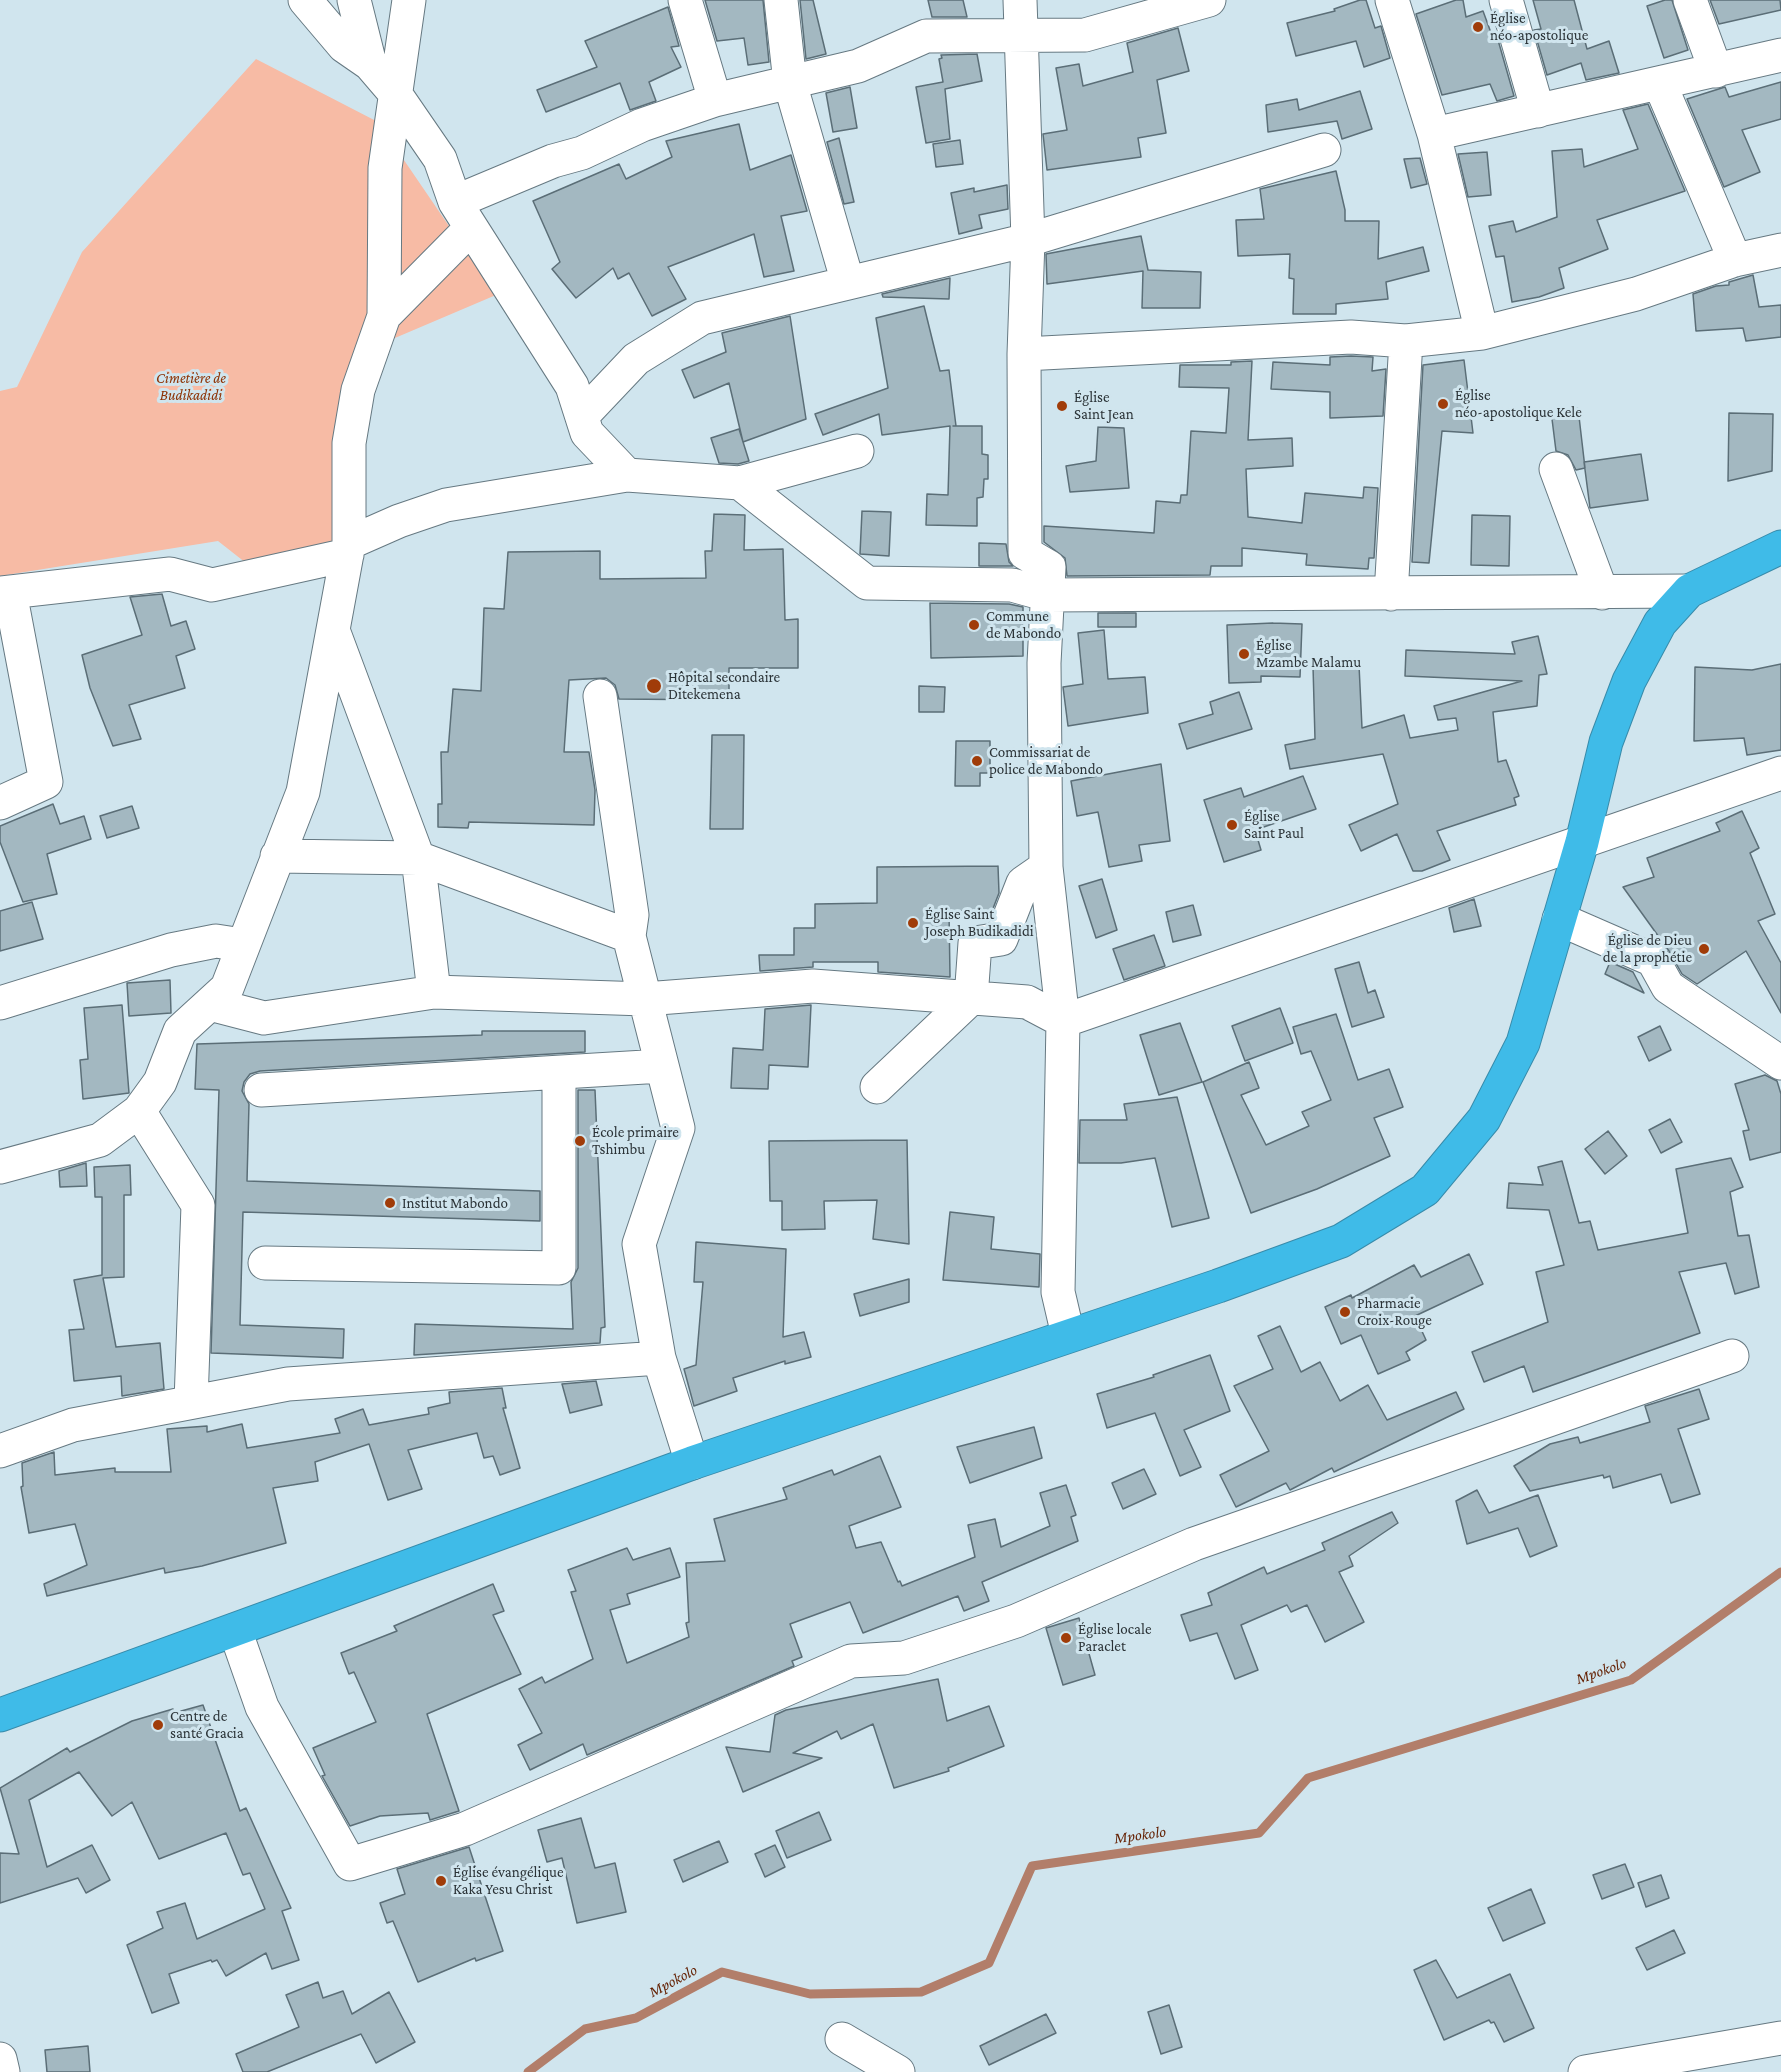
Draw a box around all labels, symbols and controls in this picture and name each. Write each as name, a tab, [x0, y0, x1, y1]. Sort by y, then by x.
place label: Église néo-apostolique	[1490, 9, 1588, 44]
marker: Église néo-apostolique	[1471, 20, 1485, 34]
park label: Cimetière de Budikadidi	[156, 369, 226, 404]
place label: Église néo-apostolique Kele	[1455, 386, 1582, 421]
place label: Église Saint Jean	[1074, 388, 1134, 423]
marker: Église néo-apostolique Kele	[1436, 397, 1450, 411]
marker: Église Saint Jean	[1055, 399, 1069, 413]
place label: Commune de Mabondo	[986, 607, 1061, 642]
marker: Commune de Mabondo	[967, 618, 981, 632]
place label: Église Mzambe Malamu	[1256, 636, 1361, 671]
marker: Église Mzambe Malamu	[1237, 647, 1251, 661]
place label: Hôpital secondaire Ditekemena	[668, 668, 780, 703]
marker: Hôpital secondaire Ditekemena	[645, 677, 663, 695]
place label: Commissariat de police de Mabondo	[989, 743, 1103, 778]
marker: Commissariat de police de Mabondo	[970, 754, 984, 768]
place label: Église Saint Paul	[1244, 807, 1304, 842]
marker: Église Saint Paul	[1225, 818, 1239, 832]
place label: Église Saint Joseph Budikadidi	[925, 905, 1034, 940]
marker: Église Saint Joseph Budikadidi	[906, 916, 920, 930]
place label: Église de Dieu de la prophétie	[1603, 931, 1692, 966]
marker: Église de Dieu de la prophétie	[1697, 942, 1711, 956]
place label: École primaire Tshimbu	[592, 1123, 679, 1158]
marker: École primaire Tshimbu	[573, 1134, 587, 1148]
place label: Institut Mabondo	[402, 1194, 508, 1212]
marker: Institut Mabondo	[383, 1196, 397, 1210]
place label: Pharmacie Croix-Rouge	[1357, 1294, 1432, 1329]
marker: Pharmacie Croix-Rouge	[1338, 1305, 1352, 1319]
place label: Église locale Paraclet	[1078, 1620, 1151, 1655]
marker: Église locale Paraclet	[1059, 1631, 1073, 1645]
water label: Mpokolo	[1573, 1653, 1629, 1689]
place label: Centre de santé Gracia	[170, 1707, 244, 1742]
marker: Centre de santé Gracia	[151, 1718, 165, 1732]
water label: Mpokolo	[1113, 1822, 1167, 1848]
place label: Église évangélique Kaka Yesu Christ	[453, 1863, 564, 1898]
marker: Église évangélique Kaka Yesu Christ	[434, 1874, 448, 1888]
water label: Mpokolo	[645, 1960, 701, 2002]

